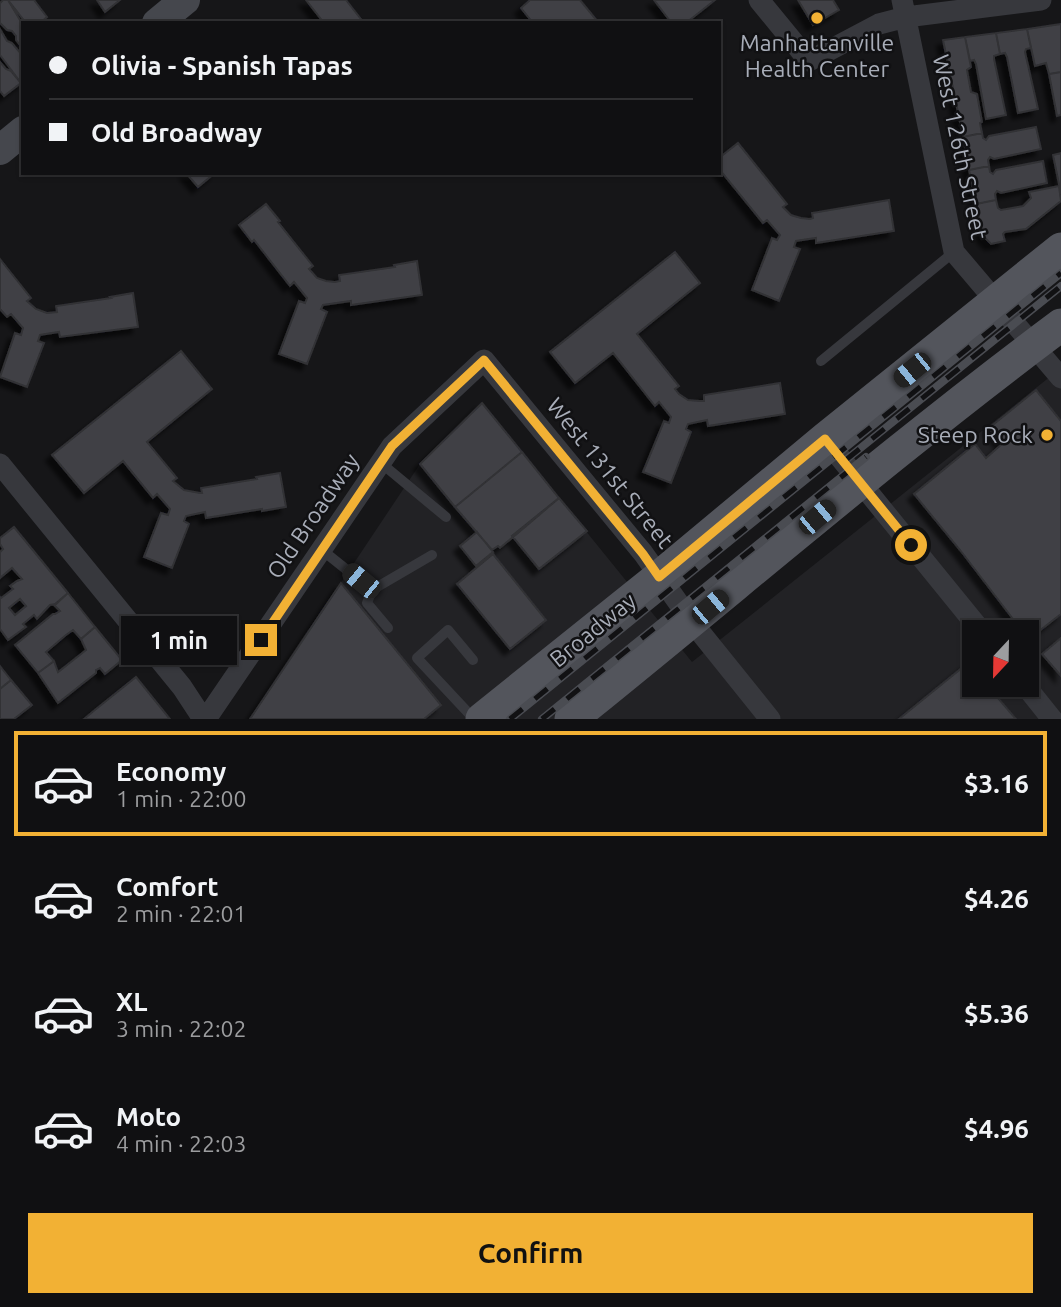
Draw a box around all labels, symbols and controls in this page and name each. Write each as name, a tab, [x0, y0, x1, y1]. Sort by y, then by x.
marker: Manhattanville Health Center	[809, 10, 825, 26]
place label: Manhattanville Health Center	[740, 30, 894, 81]
text: Olivia - Spanish Tapas	[91, 51, 353, 80]
street label: West 126th Street	[929, 52, 992, 242]
text: Old Broadway	[91, 118, 262, 147]
car	[890, 349, 935, 391]
street label: West 131st Street	[542, 393, 678, 553]
place label: Steep Rock	[918, 422, 1033, 447]
marker: Steep Rock	[1039, 427, 1055, 443]
street label: Old Broadway	[262, 448, 364, 583]
car	[795, 495, 840, 539]
route start	[895, 529, 927, 561]
car	[339, 560, 384, 602]
car	[688, 585, 733, 629]
street label: Broadway	[545, 588, 640, 672]
callout: 1 min	[121, 616, 236, 664]
north arrow	[962, 620, 1040, 696]
map controls	[962, 620, 1039, 697]
route end	[245, 624, 277, 656]
text: 1 min	[150, 628, 208, 653]
icon: car	[32, 752, 95, 815]
text: Economy	[116, 757, 226, 786]
text: $3.16	[964, 769, 1029, 798]
text: 1 min · 22:00	[116, 786, 247, 811]
icon: car	[32, 867, 95, 930]
text: Comfort	[116, 872, 219, 901]
text: $4.26	[964, 884, 1029, 913]
text: 2 min · 22:01	[116, 901, 247, 926]
icon: car	[32, 982, 95, 1045]
text: XL	[116, 987, 147, 1016]
text: $5.36	[964, 999, 1029, 1028]
text: 3 min · 22:02	[116, 1016, 247, 1041]
icon: car	[32, 1097, 95, 1160]
text: Moto	[116, 1102, 181, 1131]
text: $4.96	[964, 1114, 1029, 1143]
text: 4 min · 22:03	[116, 1131, 247, 1156]
button: Confirm	[28, 1213, 1033, 1293]

